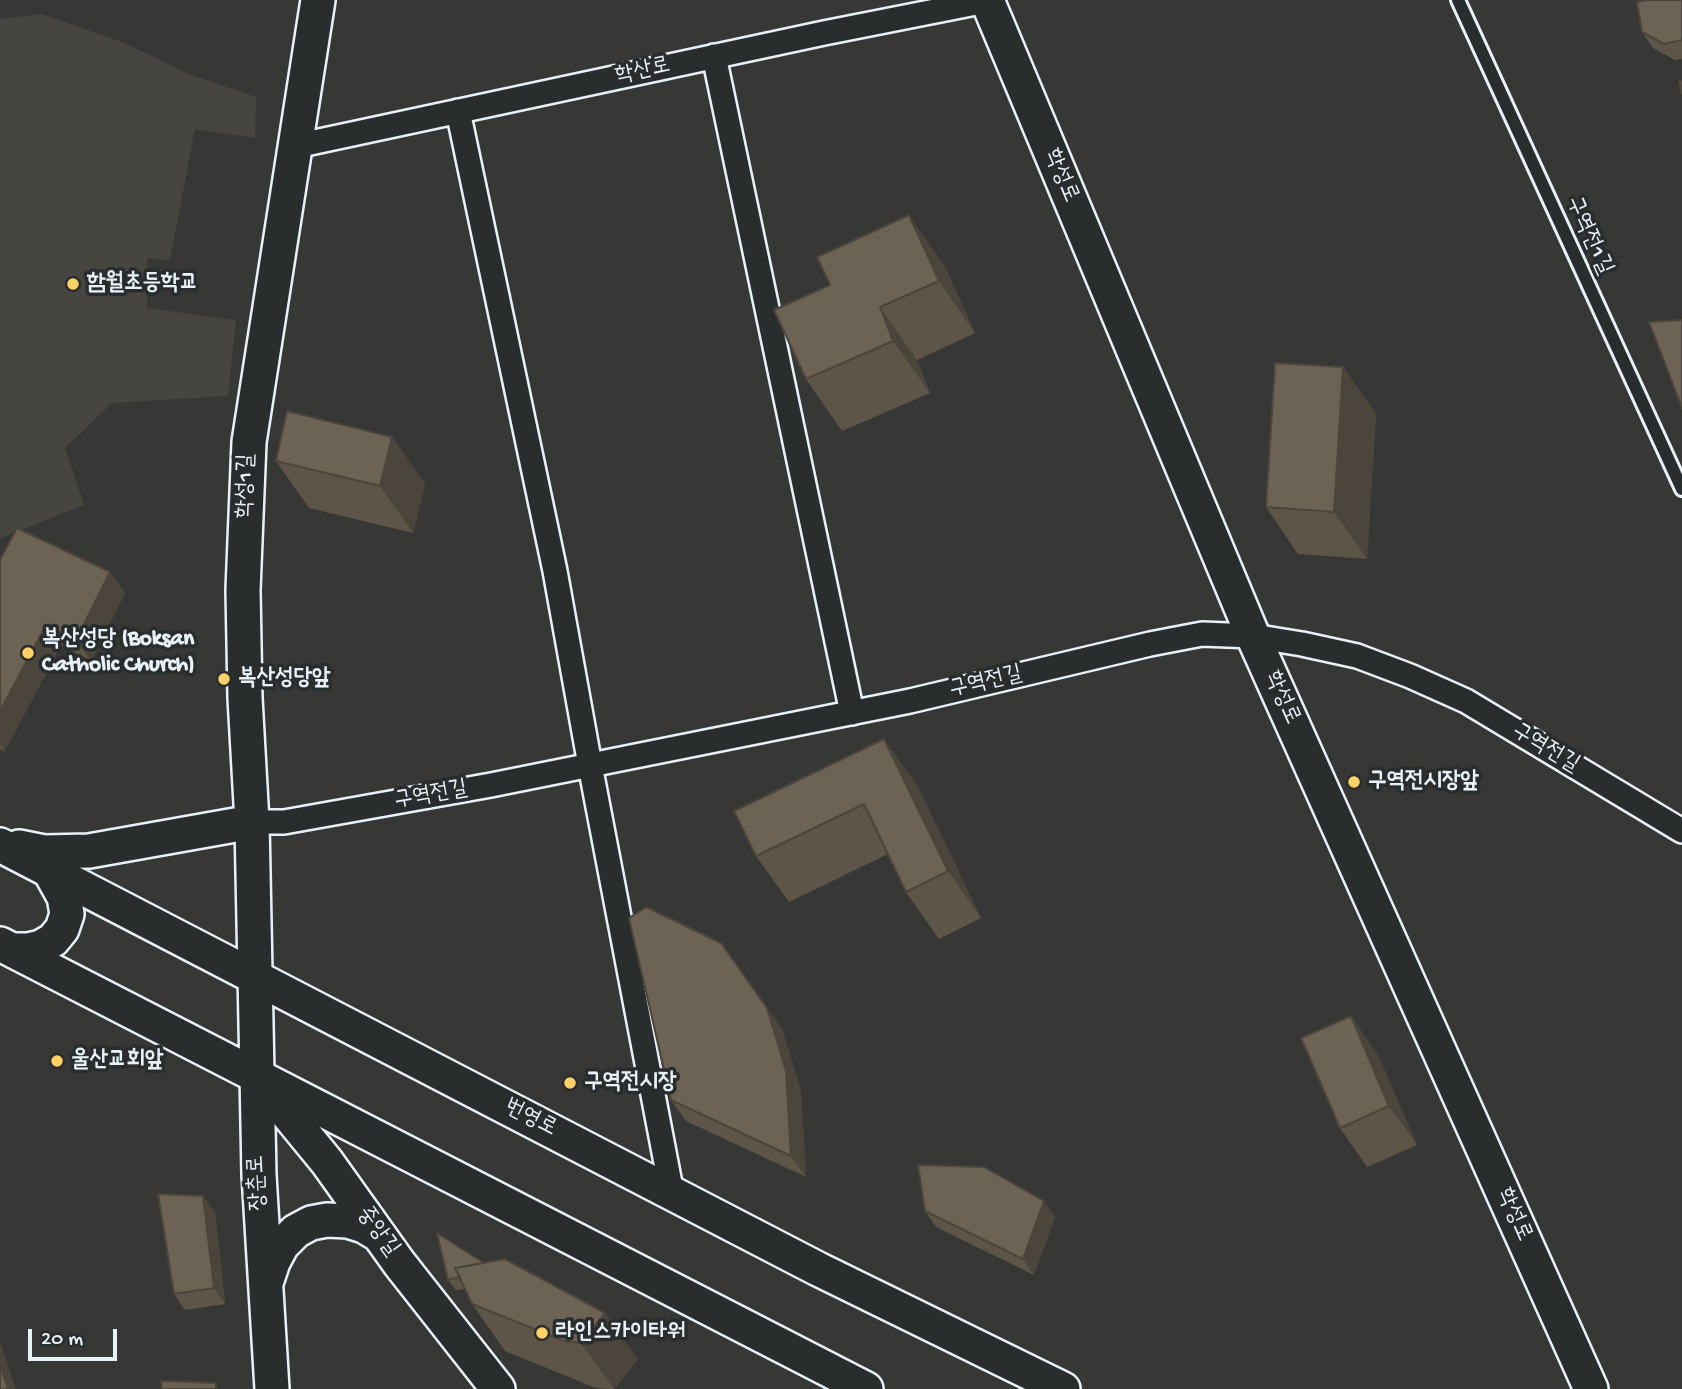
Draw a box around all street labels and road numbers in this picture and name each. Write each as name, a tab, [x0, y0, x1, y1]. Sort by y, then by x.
street label: 학산로	[613, 53, 673, 91]
street label: 학성로	[1036, 145, 1084, 207]
street label: 구역전1길	[1558, 192, 1618, 280]
street label: 학성1길	[232, 453, 262, 519]
street label: 구역전길	[947, 661, 1025, 705]
street label: 학성로	[1257, 667, 1305, 729]
street label: 구역전길	[1506, 718, 1584, 780]
street label: 구역전길	[392, 776, 470, 816]
street label: 번영로	[499, 1094, 561, 1144]
street label: 장춘로	[244, 1155, 274, 1211]
street label: 학성로	[1489, 1184, 1537, 1246]
street label: 중앙길	[350, 1201, 404, 1263]

